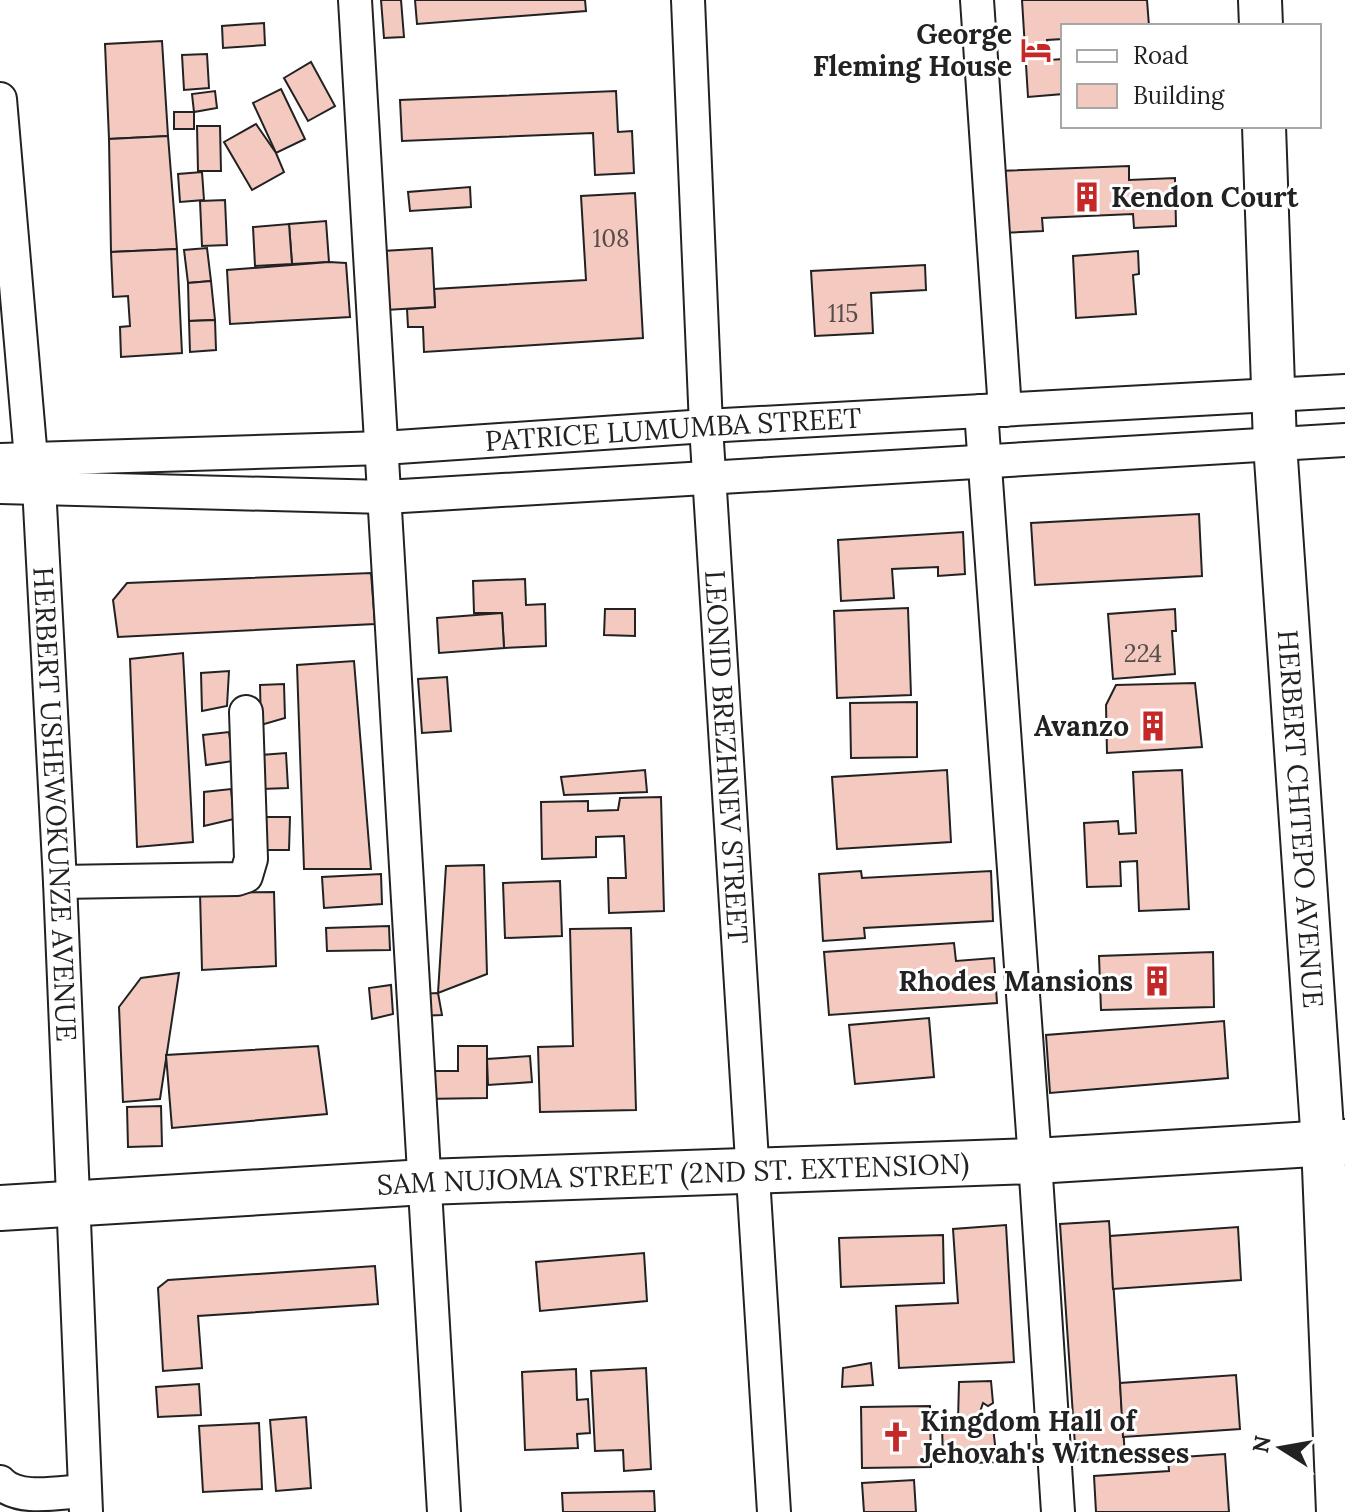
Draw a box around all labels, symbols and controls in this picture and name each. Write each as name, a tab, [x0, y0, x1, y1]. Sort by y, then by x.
place label: George Fleming House	[813, 16, 1012, 84]
legend	[1061, 24, 1321, 128]
hotel icon: George Fleming House	[1019, 33, 1053, 67]
text: Road	[1133, 40, 1189, 71]
text: Building	[1133, 80, 1225, 111]
place label: Kendon Court	[1111, 179, 1299, 215]
building icon: Kendon Court	[1070, 180, 1104, 214]
house number: 108	[592, 223, 630, 254]
house number: 115	[828, 298, 858, 329]
street label: PATRICE LUMUMBA STREET	[484, 400, 862, 459]
street label: HERBERT USHEWOKUNZE AVENUE	[25, 566, 85, 1042]
street label: LEONID BREZHNEV STREET	[697, 569, 756, 945]
street label: HERBERT CHITEPO AVENUE	[1270, 629, 1332, 1009]
house number: 224	[1124, 638, 1162, 669]
place label: Avanzo	[1034, 708, 1129, 744]
building icon: Avanzo	[1136, 709, 1170, 743]
place label: Rhodes Mansions	[898, 963, 1133, 999]
building icon: Rhodes Mansions	[1140, 964, 1174, 998]
street label: SAM NUJOMA STREET (2ND ST. EXTENSION)	[376, 1145, 970, 1203]
place label: Kingdom Hall of Jehovah's Witnesses	[920, 1403, 1189, 1471]
north arrow	[1241, 1408, 1321, 1488]
church icon: Kingdom Hall of Jehovah's Witnesses	[879, 1420, 913, 1454]
text: N	[1246, 1433, 1277, 1455]

